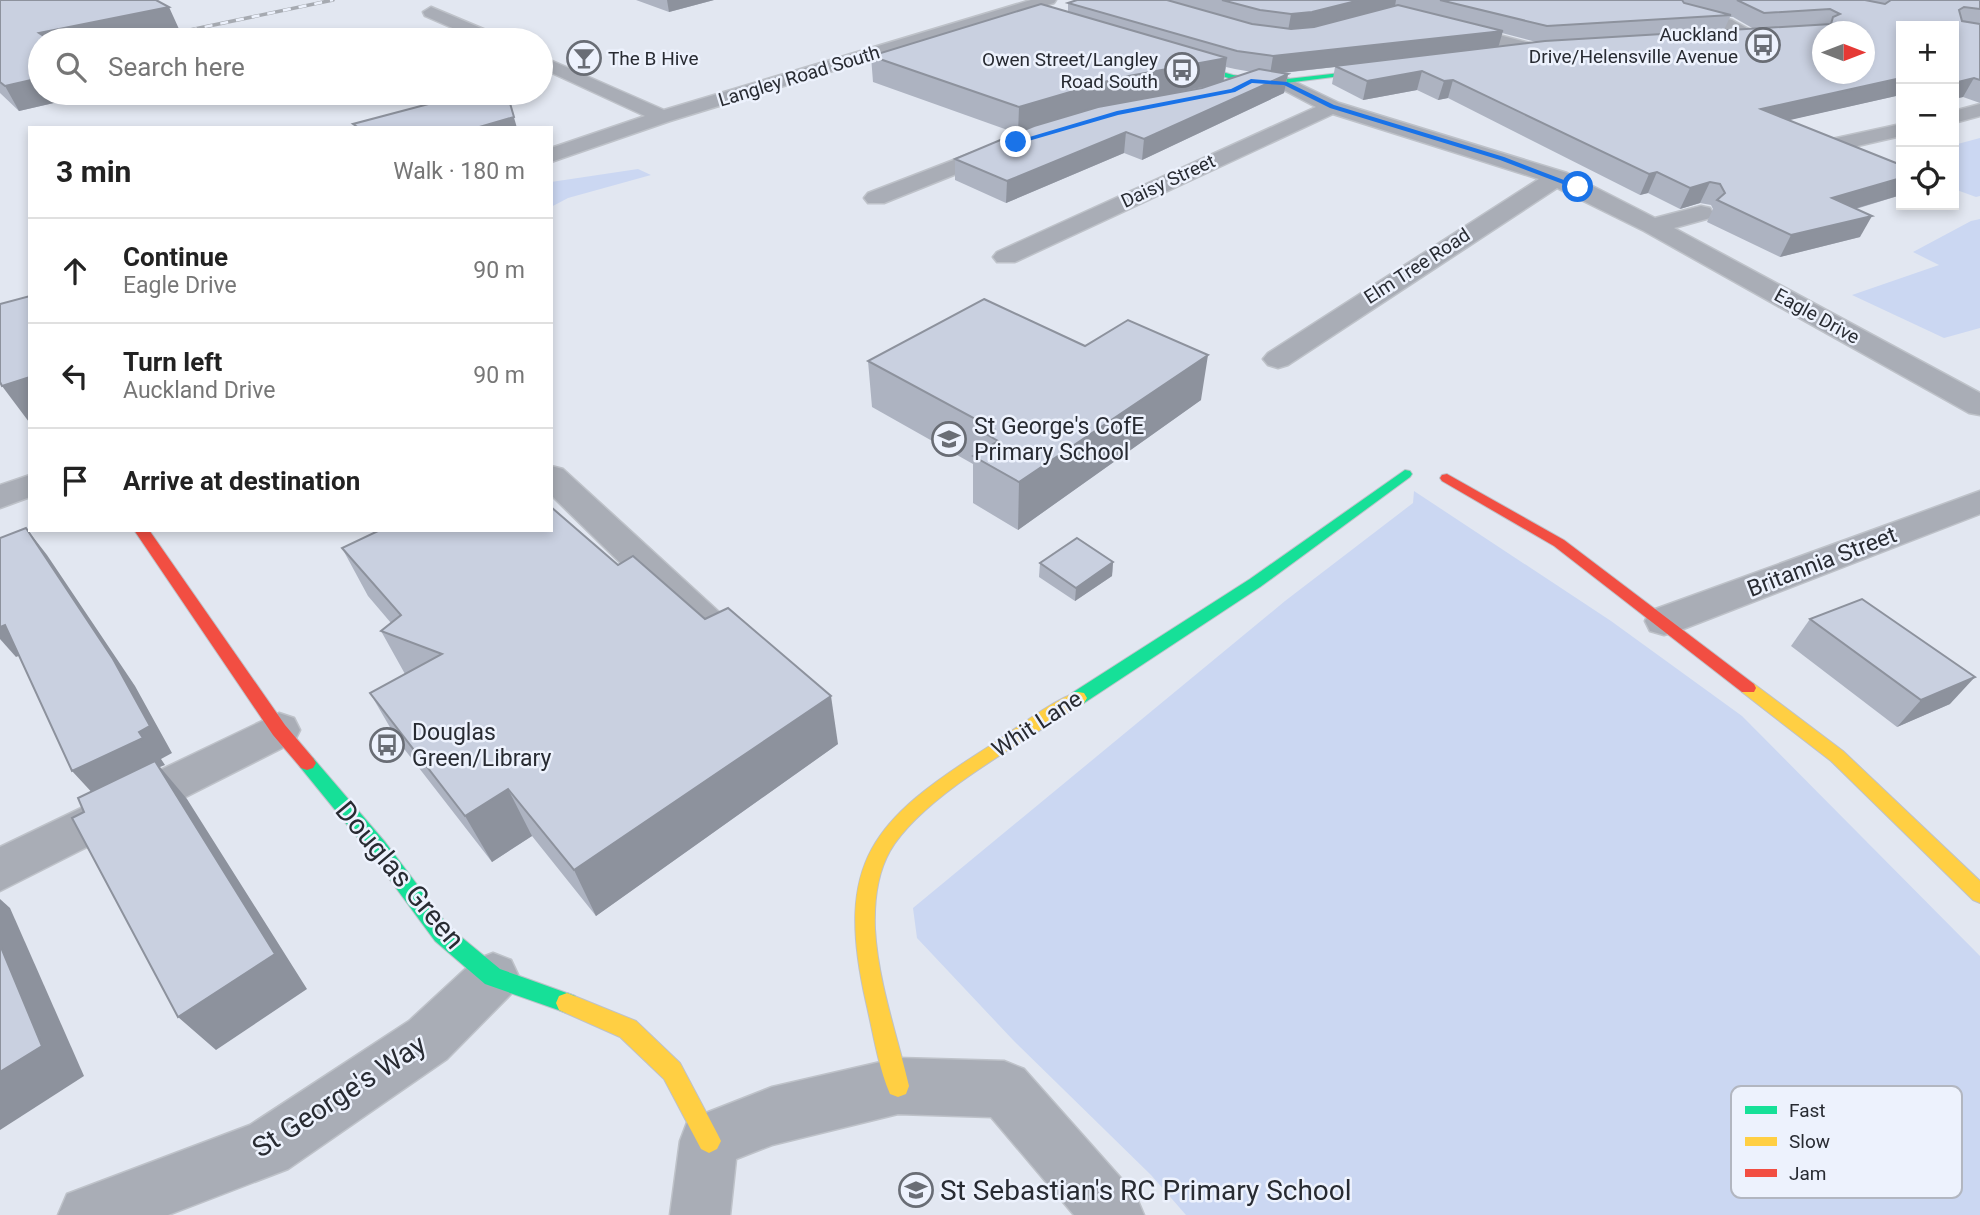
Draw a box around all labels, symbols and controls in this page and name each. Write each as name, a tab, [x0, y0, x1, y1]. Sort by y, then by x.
north arrow	[1812, 21, 1875, 84]
map controls	[1896, 21, 1959, 210]
button: +	[1896, 21, 1959, 84]
place label: Auckland Drive/Helensville Avenue	[1529, 23, 1738, 68]
bus stop icon: Auckland Drive/Helensville Avenue	[1744, 26, 1782, 64]
search box	[28, 28, 553, 105]
bar icon: The B Hive	[565, 39, 603, 77]
street label: Langley Road South	[716, 41, 882, 111]
place label: The B Hive	[608, 47, 698, 70]
icon: search	[52, 48, 90, 86]
place label: Owen Street/Langley Road South	[982, 48, 1158, 93]
bus stop icon: Owen Street/Langley Road South	[1163, 51, 1201, 89]
text: Search here	[108, 52, 245, 82]
button: −	[1896, 84, 1959, 147]
route end	[1000, 126, 1031, 157]
button: locate	[1896, 147, 1959, 210]
street label: Daisy Street	[1117, 149, 1219, 213]
text: 3 min	[56, 154, 131, 189]
text: Walk · 180 m	[393, 158, 525, 185]
route start	[1562, 171, 1593, 202]
street label: Elm Tree Road	[1360, 223, 1474, 309]
text: Continue	[123, 242, 228, 272]
icon: ahead	[56, 252, 94, 290]
text: 90 m	[473, 257, 525, 284]
text: Eagle Drive	[123, 272, 237, 299]
street label: Eagle Drive	[1770, 283, 1864, 349]
text: Turn left	[123, 347, 222, 377]
icon: left	[56, 357, 94, 395]
text: 90 m	[473, 362, 525, 389]
text: Auckland Drive	[123, 377, 275, 404]
place label: St George's CofE Primary School	[974, 413, 1144, 466]
school or university icon: St George's CofE Primary School	[930, 420, 968, 458]
icon: arrive	[56, 462, 94, 500]
text: Arrive at destination	[123, 466, 360, 496]
street label: Britannia Street	[1744, 521, 1900, 603]
street label: Whit Lane	[987, 685, 1087, 763]
place label: Douglas Green/Library	[412, 719, 552, 772]
bus stop icon: Douglas Green/Library	[368, 726, 406, 764]
street label: Douglas Green	[329, 795, 471, 955]
street label: St George's Way	[246, 1028, 432, 1164]
legend	[1731, 1086, 1962, 1198]
text: Fast	[1789, 1099, 1826, 1122]
text: Slow	[1789, 1130, 1830, 1153]
text: Jam	[1789, 1162, 1826, 1185]
school or university icon: St Sebastian's RC Primary School	[897, 1171, 935, 1209]
place label: St Sebastian's RC Primary School	[940, 1174, 1352, 1207]

